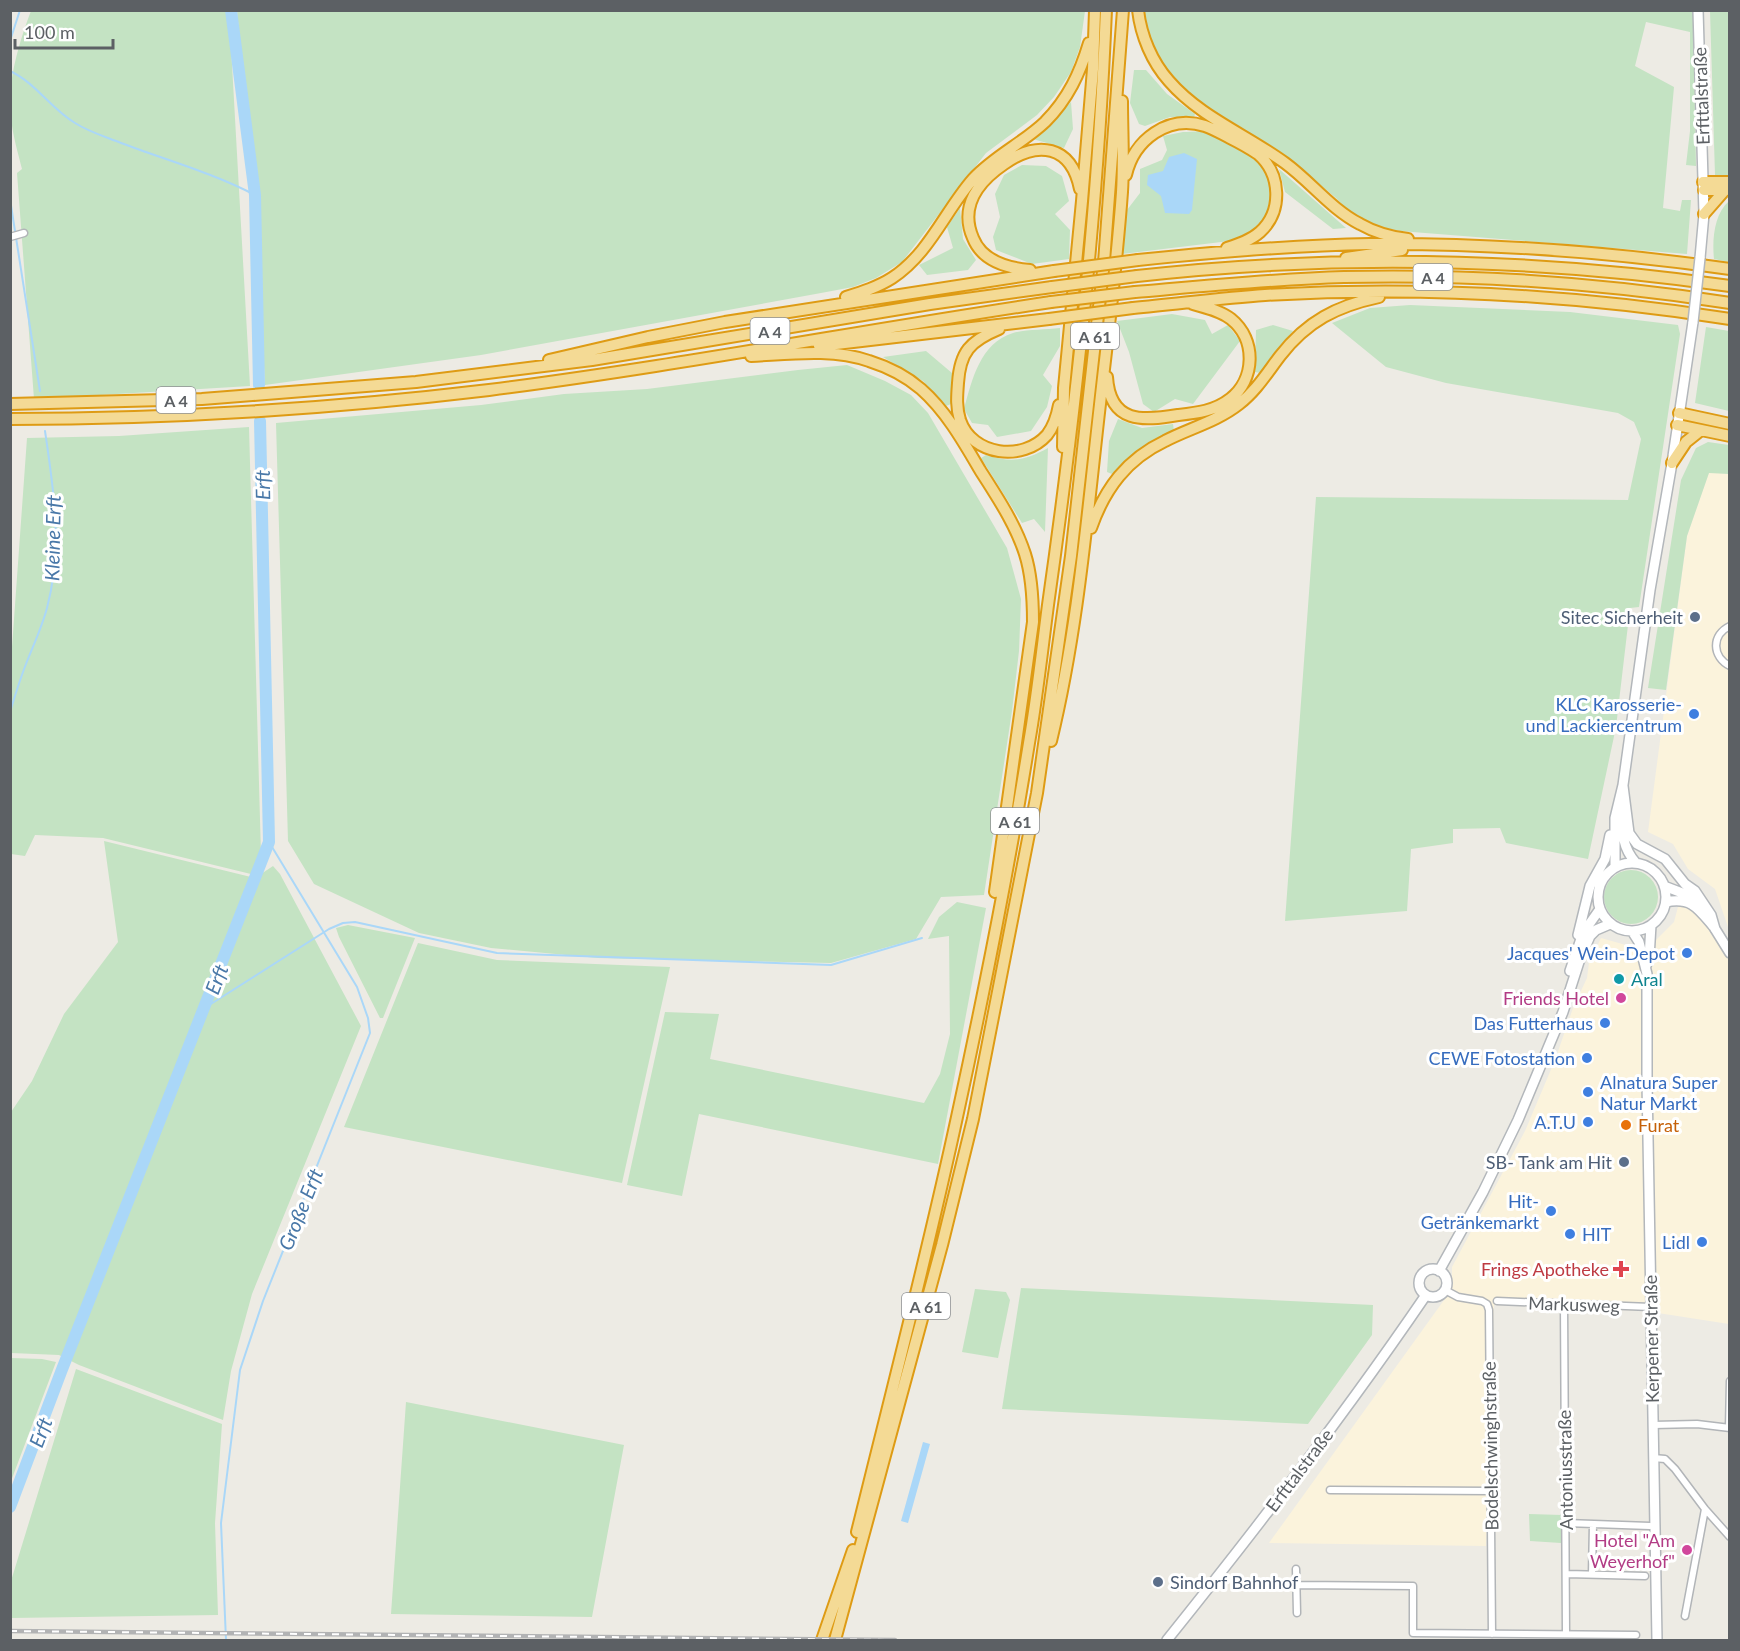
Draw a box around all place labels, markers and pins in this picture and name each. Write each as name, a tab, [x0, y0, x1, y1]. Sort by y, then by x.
place label: Sitec Sicherheit	[1561, 606, 1684, 628]
marker: Sitec Sicherheit	[1688, 610, 1702, 624]
place label: KLC Karosserie- und Lackiercentrum	[1526, 693, 1682, 736]
marker: KLC Karosserie- und Lackiercentrum	[1687, 707, 1701, 721]
place label: Jacques' Wein-Depot	[1507, 942, 1676, 964]
marker: Jacques' Wein-Depot	[1680, 946, 1694, 960]
place label: Aral	[1631, 968, 1663, 990]
marker: Aral	[1612, 972, 1626, 986]
place label: Friends Hotel	[1503, 987, 1609, 1009]
marker: Friends Hotel	[1614, 991, 1628, 1005]
place label: Das Futterhaus	[1474, 1012, 1593, 1034]
marker: Das Futterhaus	[1598, 1016, 1612, 1030]
place label: CEWE Fotostation	[1428, 1047, 1575, 1069]
marker: CEWE Fotostation	[1580, 1051, 1594, 1065]
place label: Alnatura Super Natur Markt	[1600, 1071, 1718, 1114]
marker: Alnatura Super Natur Markt	[1581, 1085, 1595, 1099]
place label: A.T.U	[1534, 1111, 1576, 1133]
place label: Furat	[1638, 1114, 1680, 1136]
marker: A.T.U	[1581, 1115, 1595, 1129]
marker: Furat	[1619, 1118, 1633, 1132]
place label: SB- Tank am Hit	[1486, 1151, 1613, 1173]
marker: SB- Tank am Hit	[1617, 1155, 1631, 1169]
place label: Hit- Getränkemarkt	[1421, 1190, 1540, 1233]
marker: Hit- Getränkemarkt	[1544, 1204, 1558, 1218]
place label: HIT	[1582, 1223, 1612, 1245]
marker: HIT	[1563, 1227, 1577, 1241]
place label: Lidl	[1662, 1231, 1690, 1253]
marker: Lidl	[1695, 1235, 1709, 1249]
place label: Frings Apotheke	[1481, 1258, 1609, 1280]
marker: Frings Apotheke	[1614, 1262, 1628, 1276]
place label: Hotel "Am Weyerhof"	[1590, 1529, 1675, 1572]
marker: Hotel "Am Weyerhof"	[1680, 1543, 1694, 1557]
place label: Sindorf Bahnhof	[1170, 1571, 1299, 1593]
marker: Sindorf Bahnhof	[1151, 1575, 1165, 1589]

